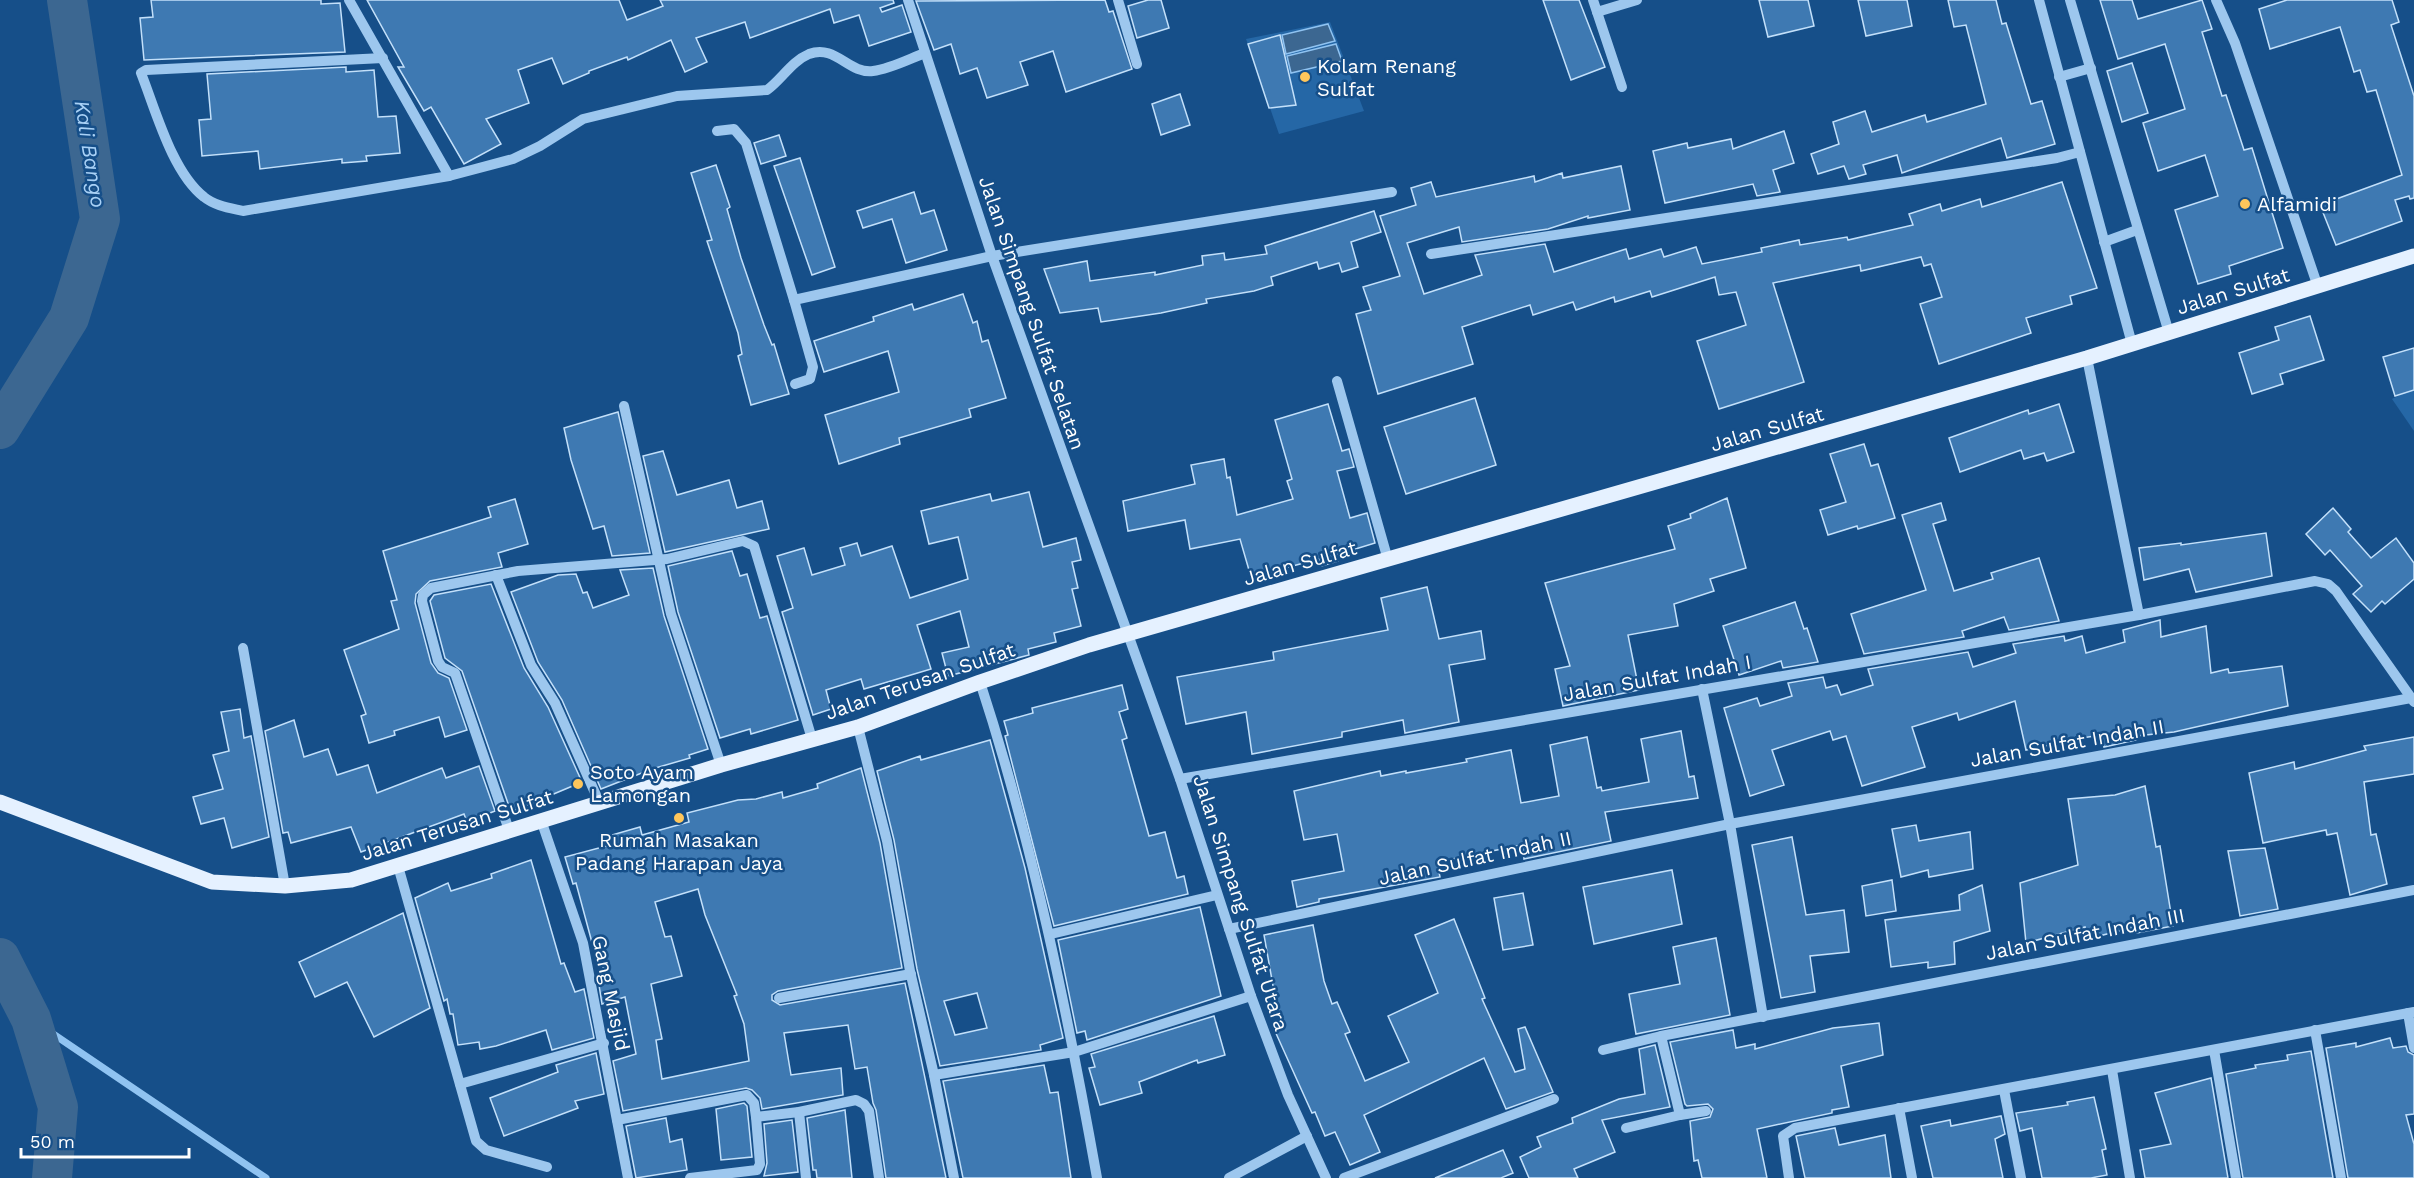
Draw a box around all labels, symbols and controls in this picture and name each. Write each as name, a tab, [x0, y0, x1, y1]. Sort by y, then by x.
place label: Kolam Renang Sulfat	[1317, 54, 1456, 101]
marker: Kolam Renang Sulfat	[1298, 70, 1312, 84]
water label: Kali Bango	[70, 98, 111, 210]
street label: Jalan Simpang Sulfat Selatan	[974, 173, 1090, 453]
place label: Alfamidi	[2257, 192, 2337, 216]
marker: Alfamidi	[2238, 197, 2252, 211]
street label: Jalan Sulfat	[2174, 262, 2293, 320]
street label: Jalan Sulfat	[1708, 401, 1827, 457]
street label: Jalan Sulfat	[1241, 535, 1360, 591]
street label: Jalan Terusan Sulfat	[822, 637, 1019, 725]
street label: Jalan Sulfat Indah I	[1561, 650, 1753, 706]
street label: Jalan Sulfat Indah II	[1968, 714, 2166, 772]
place label: Soto Ayam Lamongan	[590, 760, 694, 807]
street label: Jalan Simpang Sulfat Utara	[1188, 772, 1294, 1034]
marker: Soto Ayam Lamongan	[571, 777, 585, 791]
street label: Jalan Terusan Sulfat	[358, 784, 556, 866]
marker: Rumah Masakan Padang Harapan Jaya	[672, 811, 686, 825]
street label: Jalan Sulfat Indah II	[1376, 826, 1574, 890]
place label: Rumah Masakan Padang Harapan Jaya	[575, 828, 783, 875]
street label: Jalan Sulfat Indah III	[1983, 903, 2187, 965]
street label: Gang Masjid	[587, 933, 635, 1053]
scale bar	[21, 1121, 189, 1159]
text: 50 m	[30, 1131, 75, 1152]

